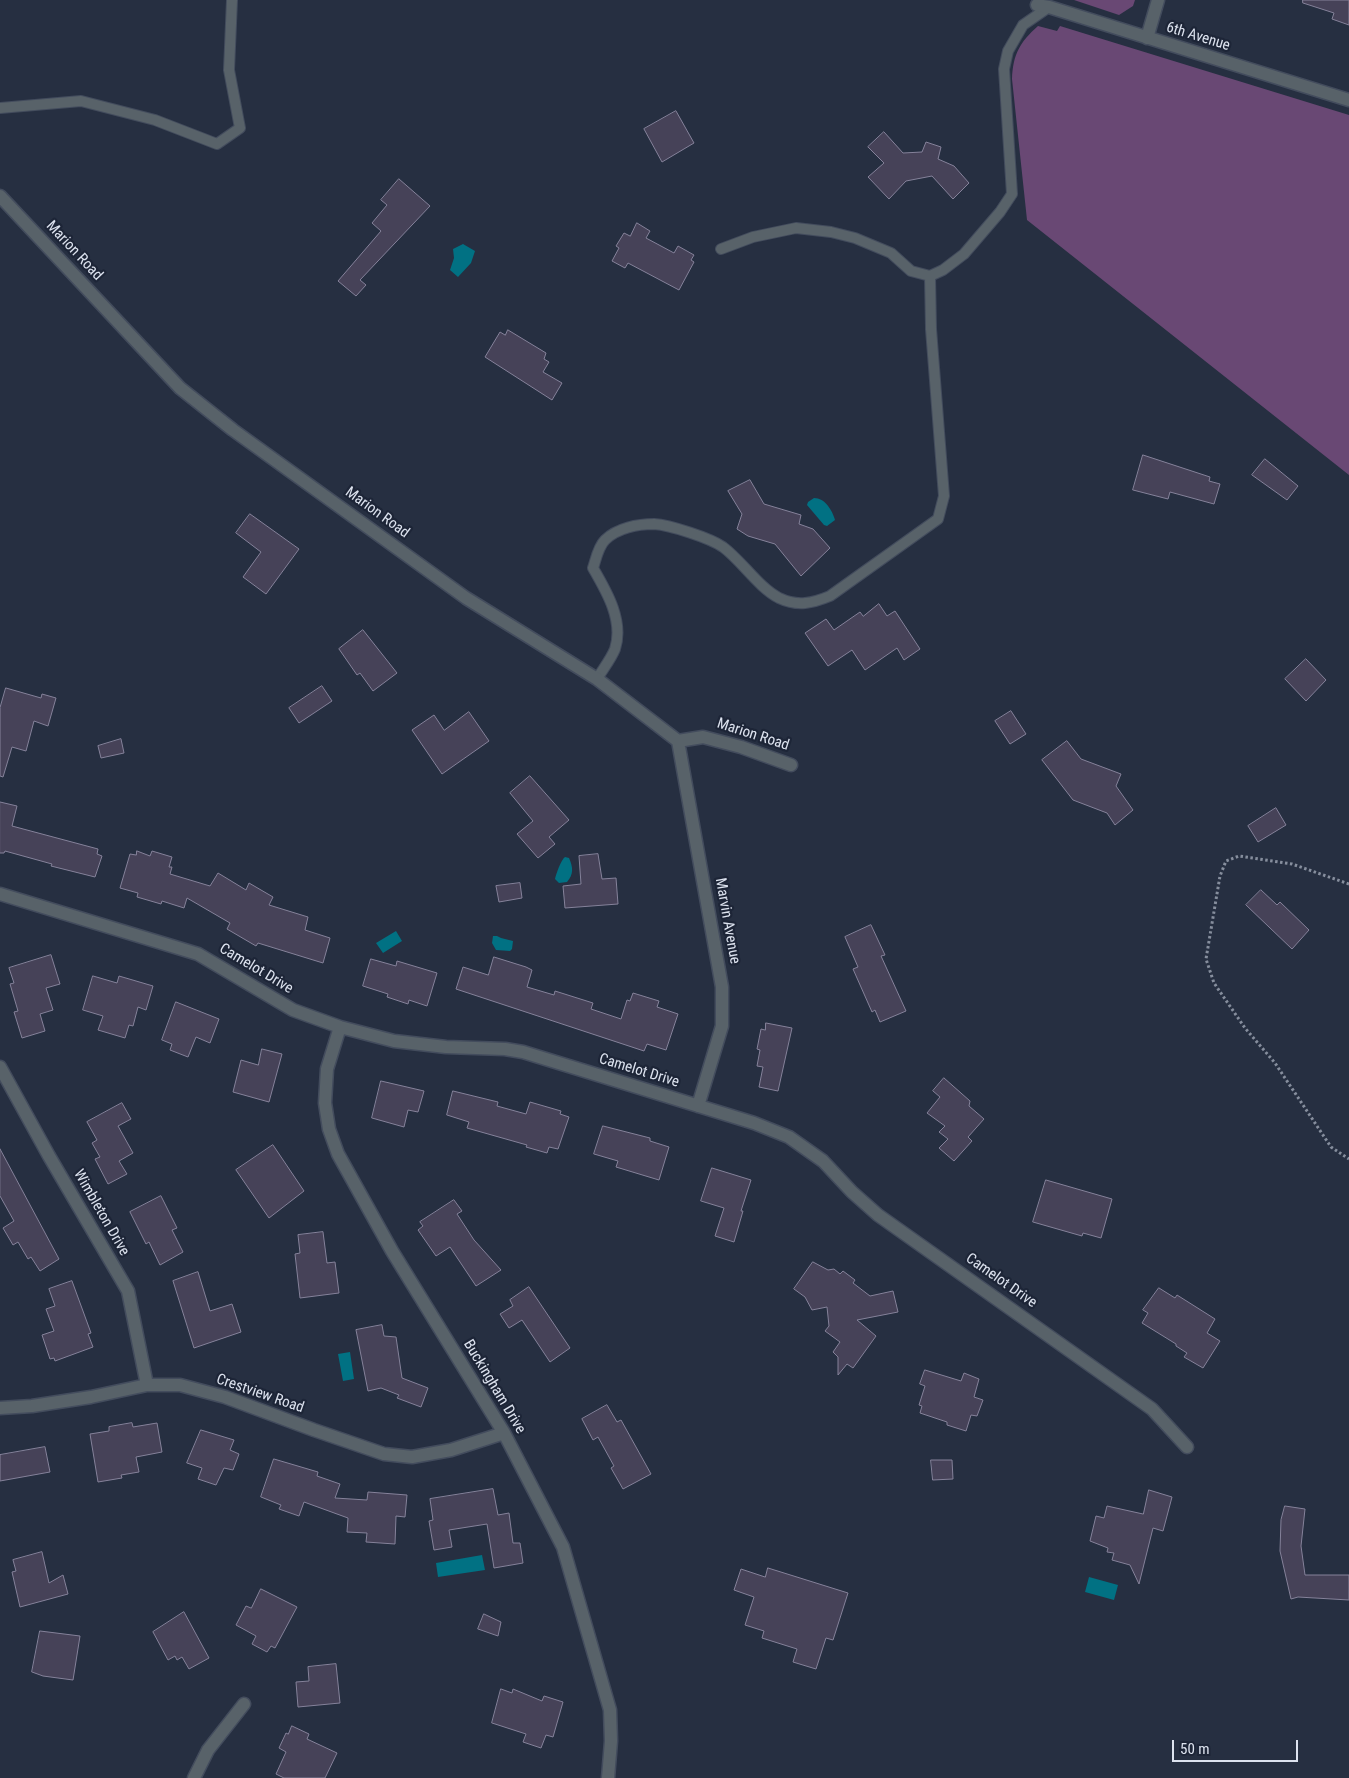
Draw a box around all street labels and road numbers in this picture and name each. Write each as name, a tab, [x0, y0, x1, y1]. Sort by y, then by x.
street label: 6th Avenue	[1164, 19, 1232, 55]
street label: Marion Road	[42, 217, 106, 285]
street label: Marion Road	[341, 484, 413, 542]
street label: Marion Road	[715, 715, 791, 755]
street label: Marvin Avenue	[711, 877, 743, 965]
street label: Camelot Drive	[216, 940, 296, 998]
street label: Camelot Drive	[597, 1050, 681, 1092]
street label: Wimbleton Drive	[69, 1167, 133, 1259]
street label: Camelot Drive	[962, 1250, 1040, 1312]
street label: Buckingham Drive	[459, 1337, 529, 1437]
street label: Crestview Road	[214, 1371, 306, 1417]

